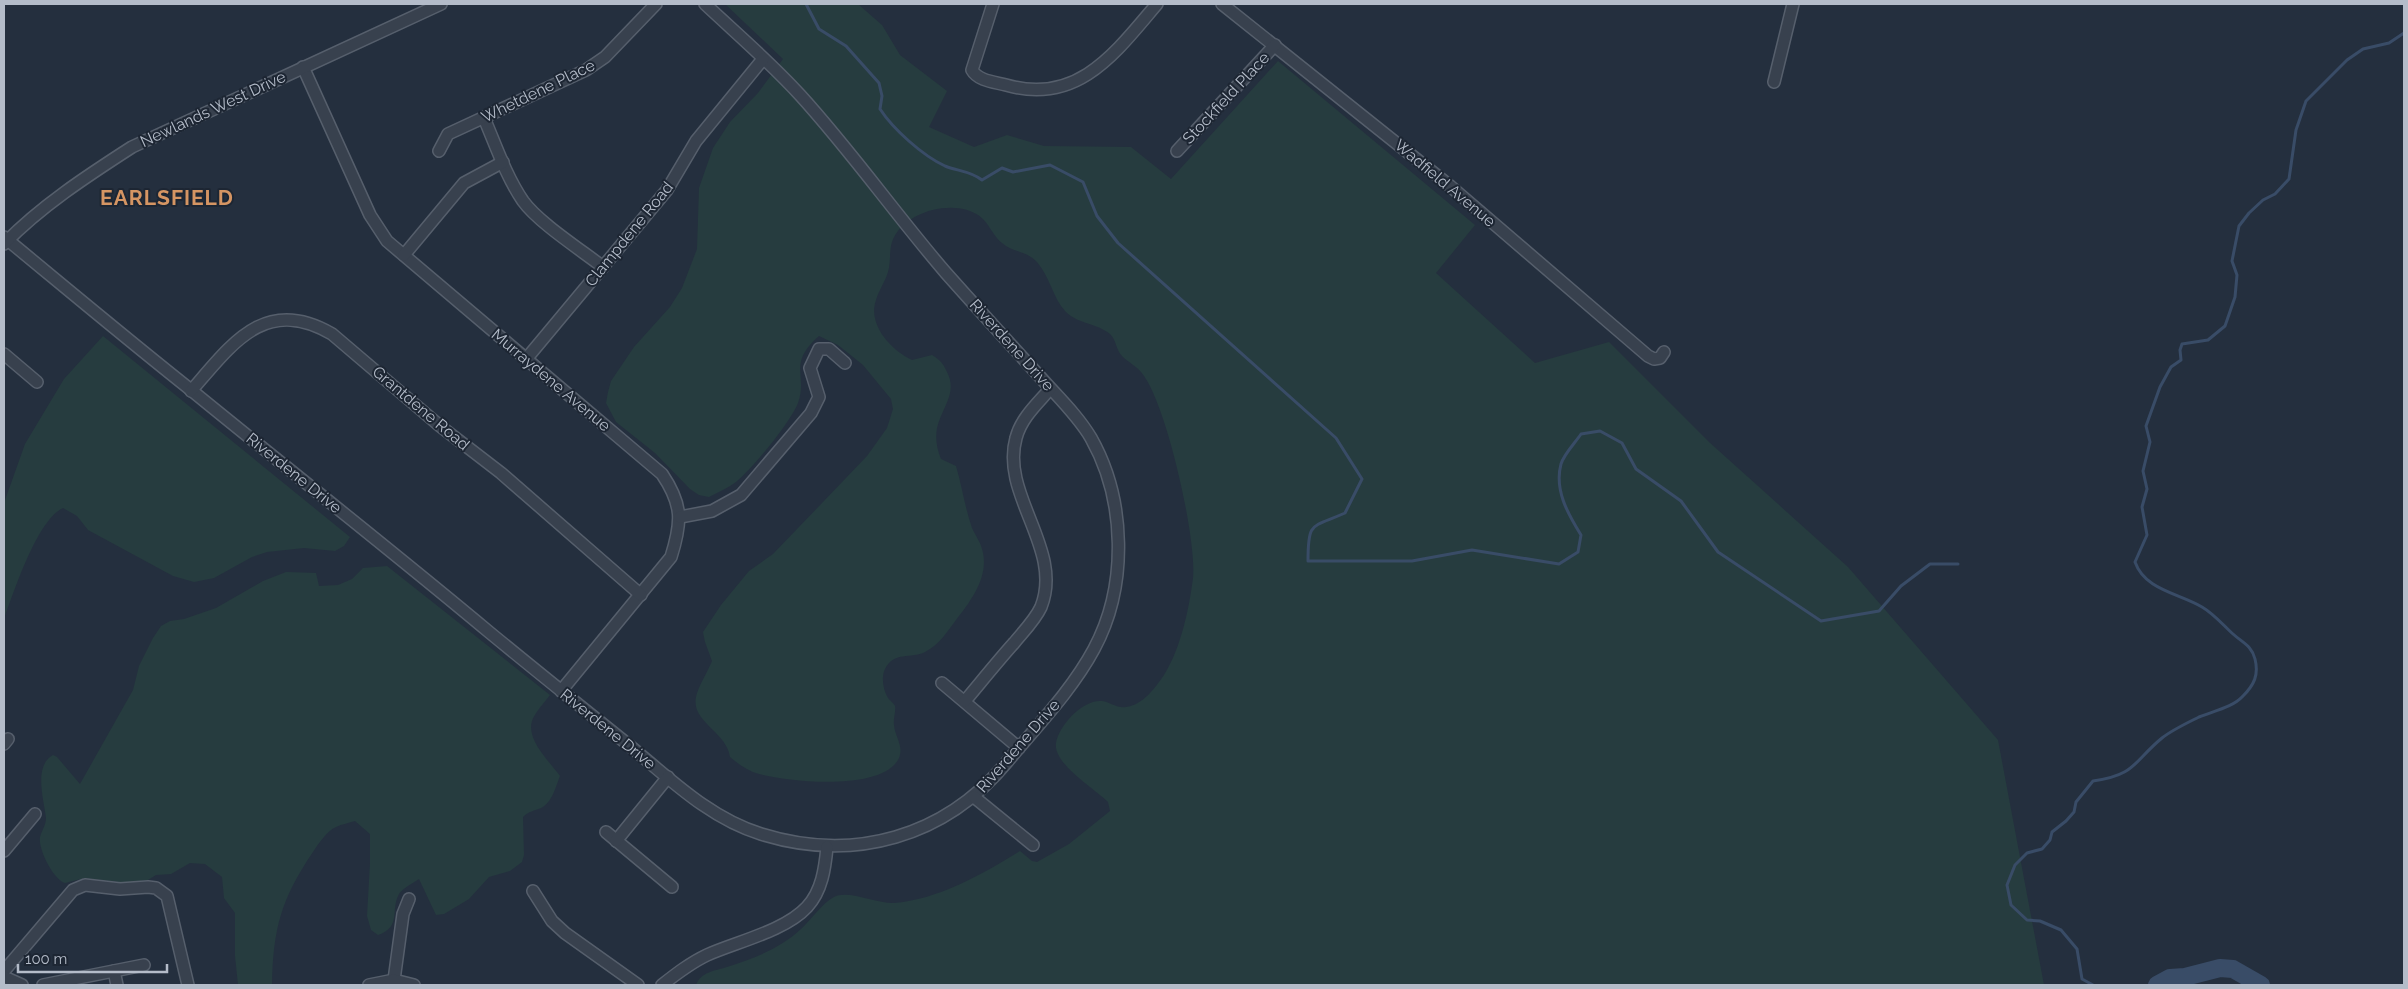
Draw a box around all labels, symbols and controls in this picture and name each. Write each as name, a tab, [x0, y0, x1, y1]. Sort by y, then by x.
street label: Stockfield Place	[1179, 48, 1273, 148]
street label: Whetdene Place	[478, 55, 598, 127]
street label: Newlands West Drive	[137, 67, 289, 151]
street label: Wadfield Avenue	[1391, 135, 1499, 231]
street label: Clampdene Road	[581, 178, 677, 290]
district label: EARLSFIELD	[100, 185, 234, 210]
street label: Riverdene Drive	[966, 295, 1058, 395]
street label: Murraydene Avenue	[488, 325, 614, 435]
street label: Grantdene Road	[369, 362, 473, 454]
street label: Riverdene Drive	[242, 429, 346, 517]
street label: Riverdene Drive	[556, 685, 660, 773]
street label: Riverdene Drive	[972, 696, 1064, 796]
scale bar	[18, 942, 166, 974]
text: 100 m	[25, 950, 67, 968]

